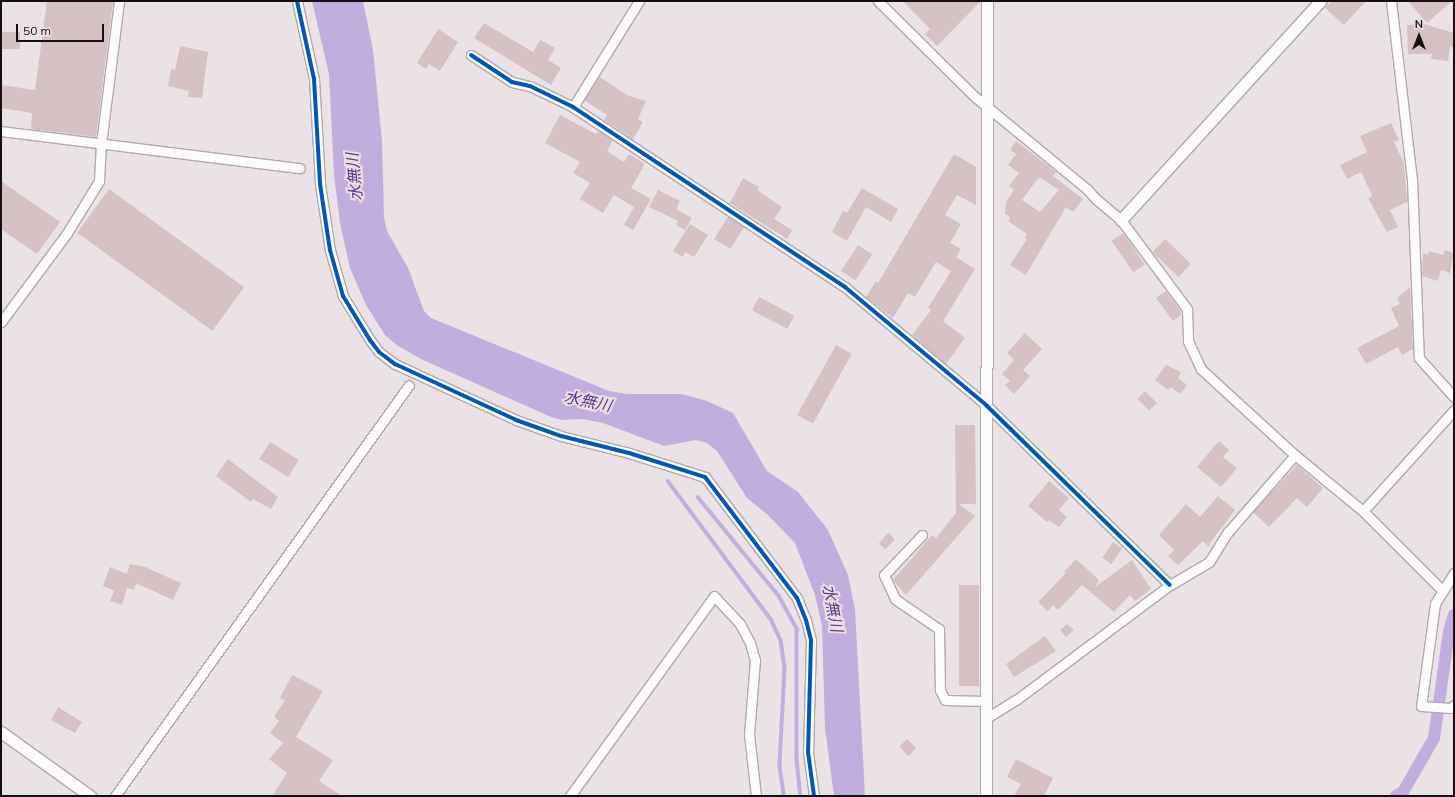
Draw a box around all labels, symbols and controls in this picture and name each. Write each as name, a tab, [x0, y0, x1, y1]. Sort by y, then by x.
scale bar	[18, 16, 106, 42]
north arrow	[1399, 16, 1439, 56]
text: N	[1415, 17, 1423, 31]
text: 50 m	[23, 23, 51, 38]
water label: 水無川	[342, 152, 366, 202]
water label: 水無川	[563, 387, 613, 415]
water label: 水無川	[819, 583, 847, 633]

